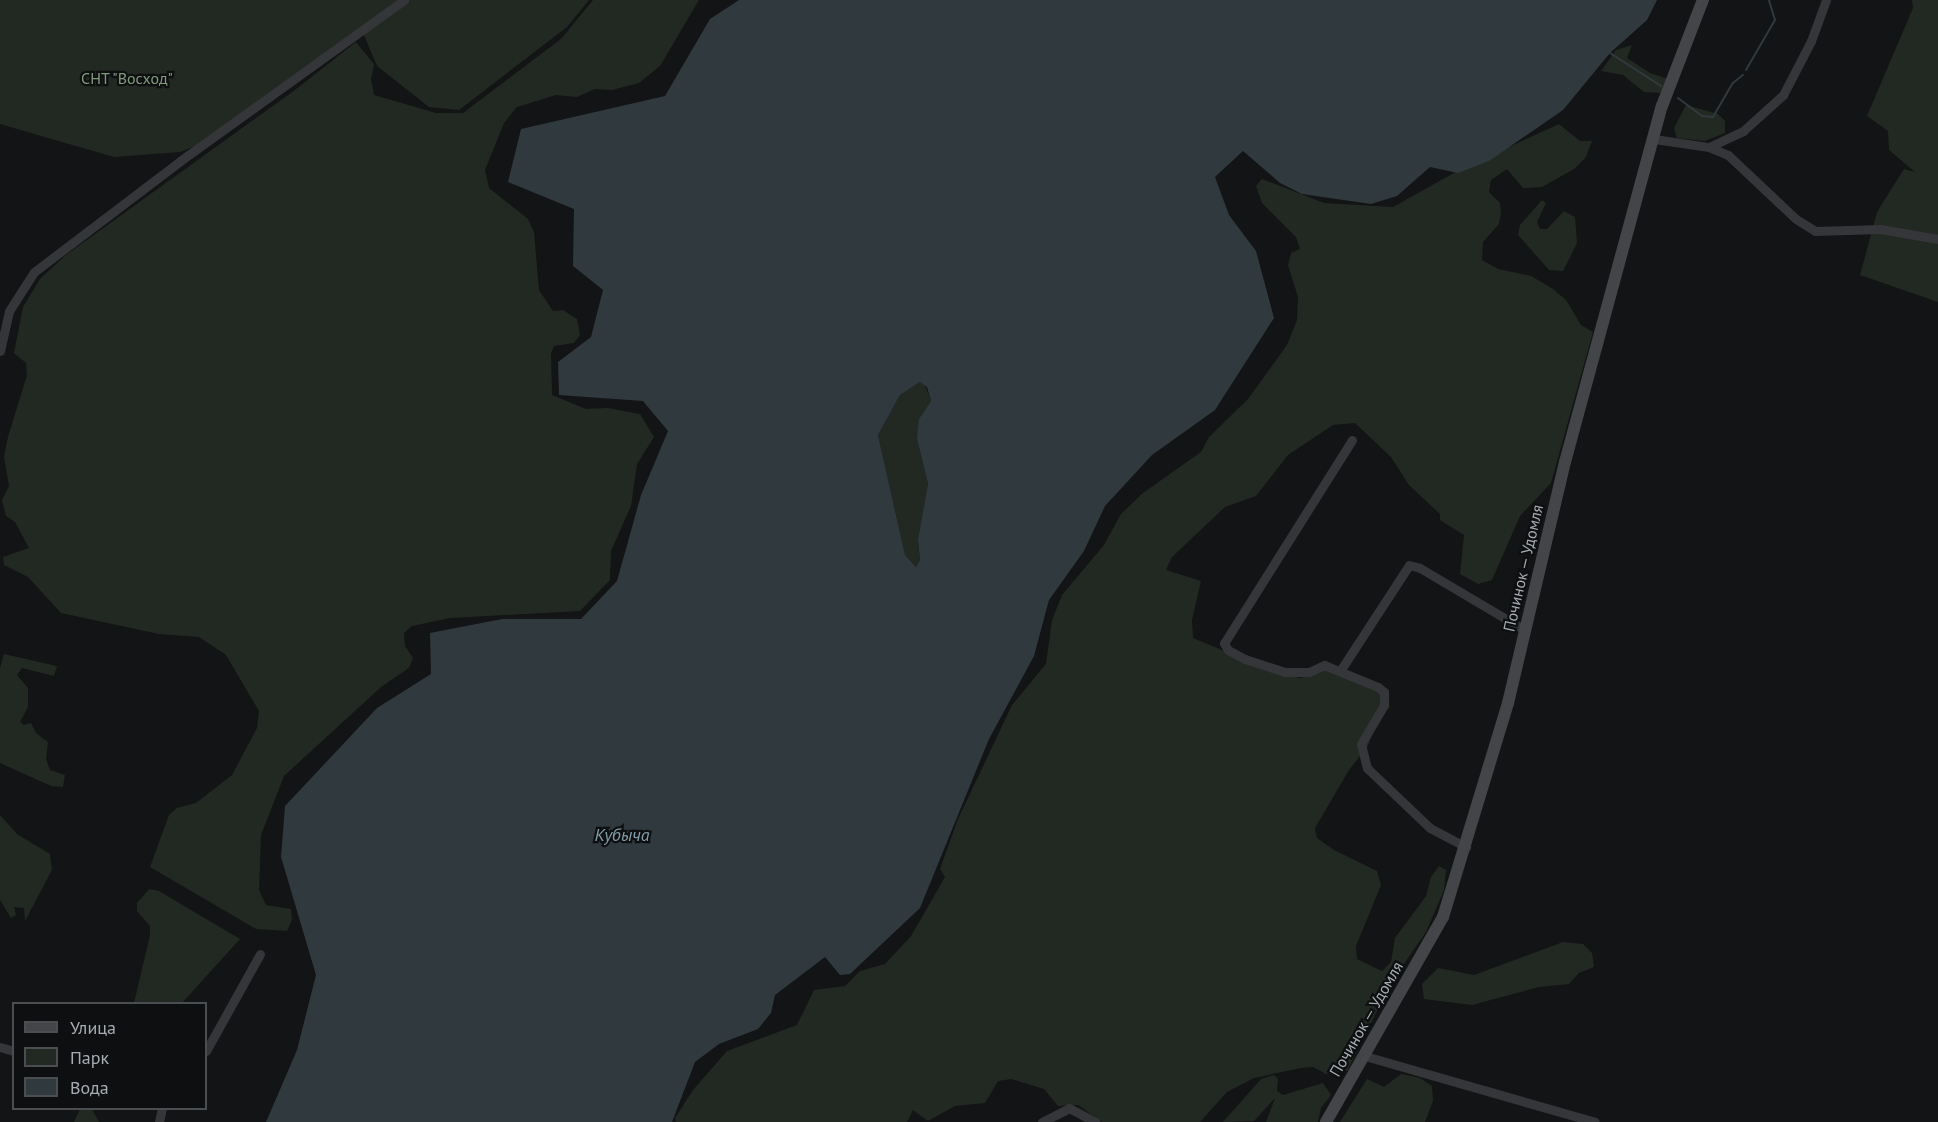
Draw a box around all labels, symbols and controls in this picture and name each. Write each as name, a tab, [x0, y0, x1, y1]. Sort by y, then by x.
park label: СНТ "Восход"	[80, 68, 174, 88]
street label: Починок — Удомля	[1499, 501, 1547, 635]
water label: Кубыча	[594, 824, 650, 846]
street label: Починок — Удомля	[1324, 957, 1408, 1081]
legend	[12, 1002, 207, 1110]
text: Улица	[70, 1016, 116, 1039]
text: Парк	[70, 1046, 109, 1069]
text: Вода	[70, 1076, 109, 1099]

